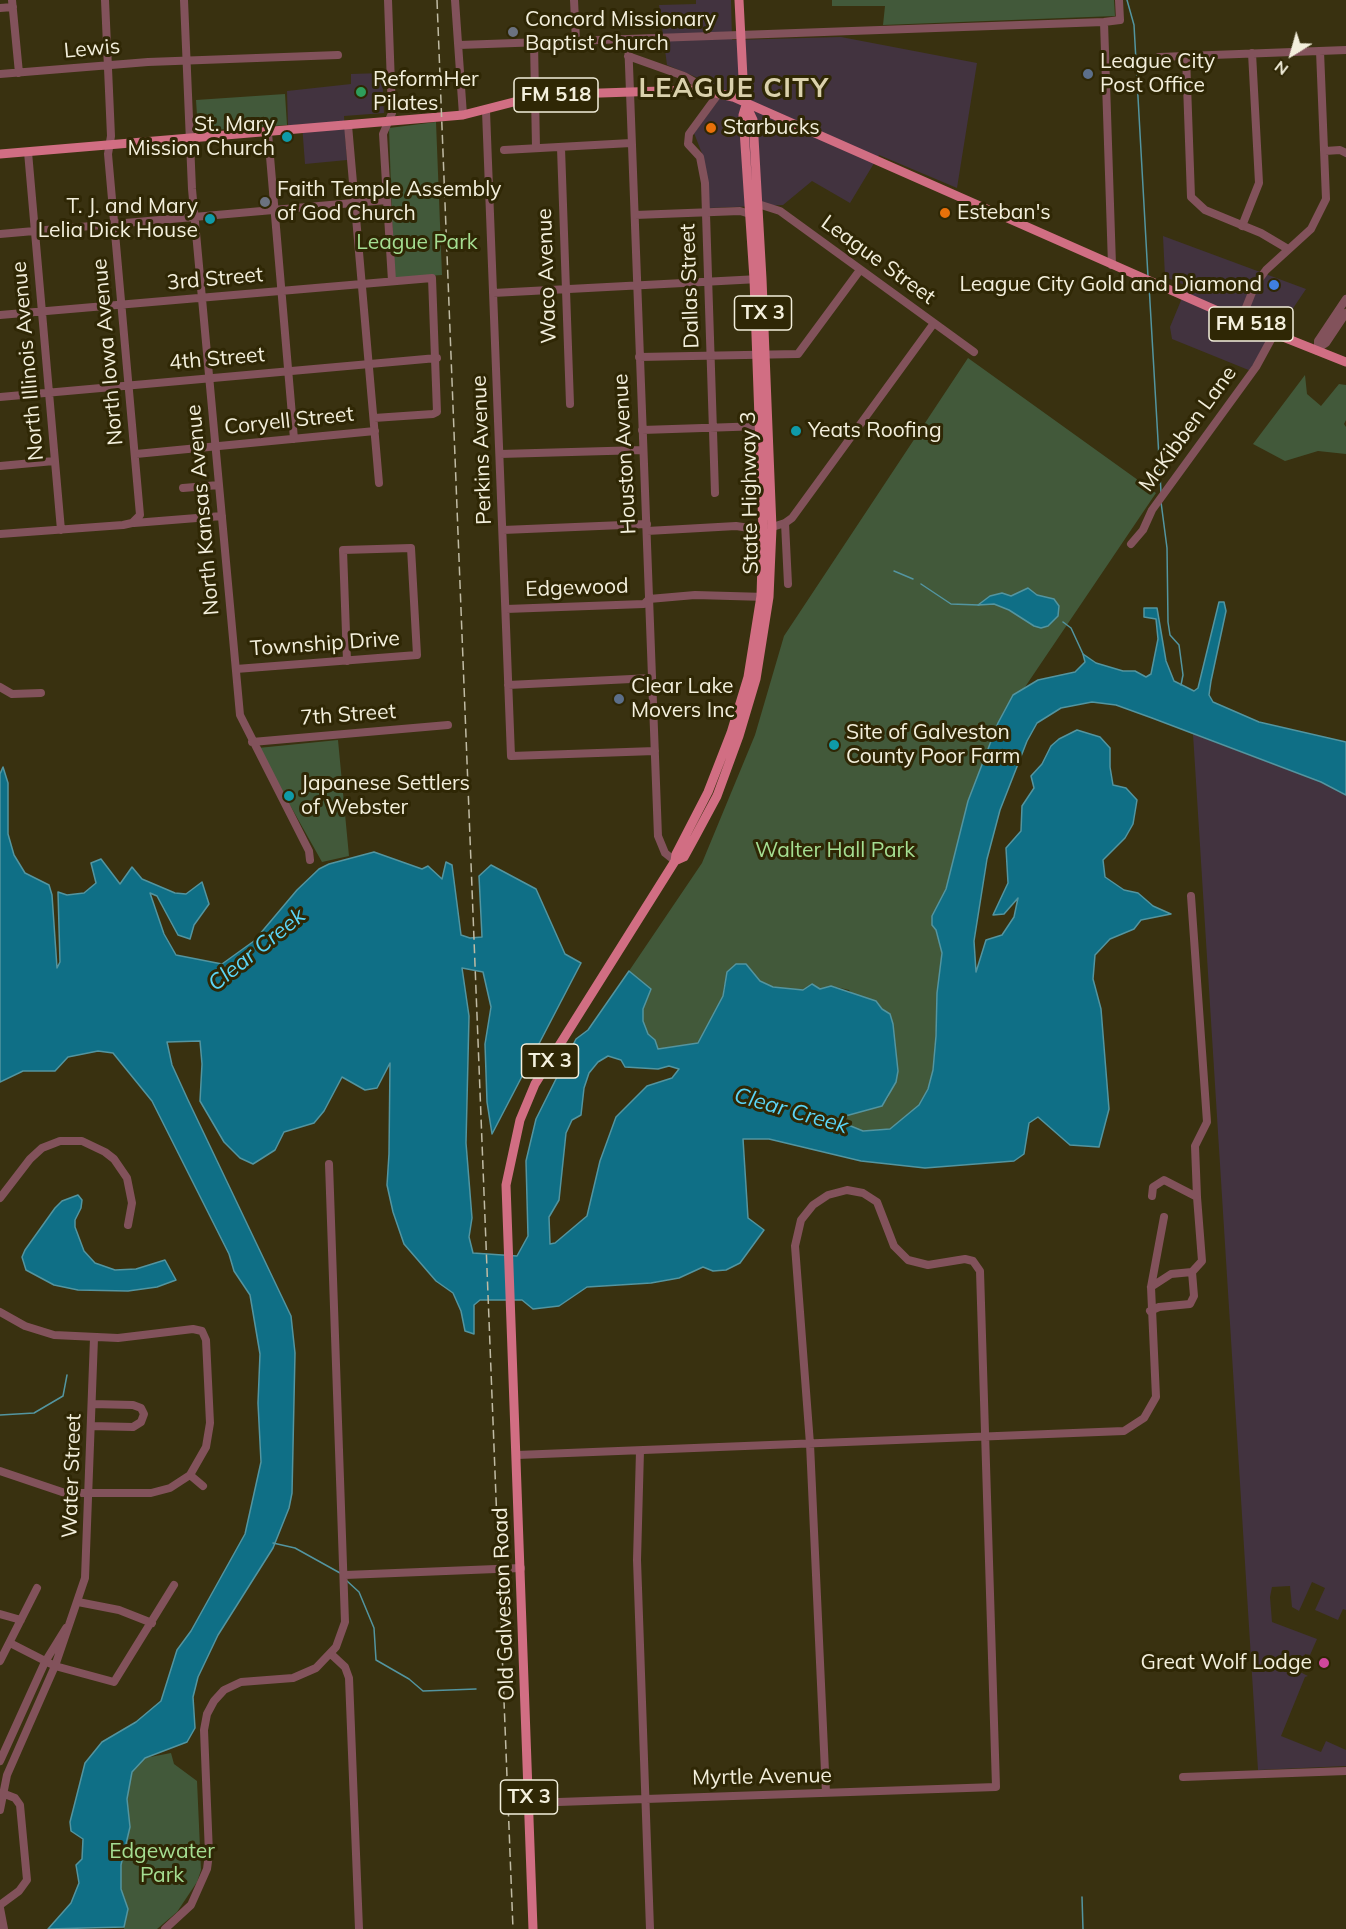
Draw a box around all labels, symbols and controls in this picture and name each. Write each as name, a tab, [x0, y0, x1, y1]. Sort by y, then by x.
place label: Concord Missionary Baptist Church	[525, 7, 716, 57]
north arrow	[1262, 24, 1322, 84]
marker: Concord Missionary Baptist Church	[506, 25, 520, 39]
street label: Lewis	[63, 34, 121, 64]
place label: League City Post Office	[1100, 49, 1215, 99]
text: N	[1270, 57, 1292, 80]
place label: ReformHer Pilates	[373, 67, 479, 117]
marker: League City Post Office	[1081, 67, 1095, 81]
district label: LEAGUE CITY	[639, 73, 829, 105]
road number: FM 518	[514, 78, 598, 112]
marker: ReformHer Pilates	[354, 85, 368, 99]
place label: St. Mary Mission Church	[127, 112, 275, 162]
place label: Starbucks	[723, 115, 820, 141]
marker: Starbucks	[704, 121, 718, 135]
marker: St. Mary Mission Church	[280, 130, 294, 144]
place label: Faith Temple Assembly of God Church	[277, 177, 501, 227]
place label: T. J. and Mary Lelia Dick House	[38, 194, 198, 244]
marker: Faith Temple Assembly of God Church	[258, 195, 272, 209]
place label: Esteban's	[957, 200, 1051, 226]
marker: Esteban's	[938, 206, 952, 220]
street label: Waco Avenue	[532, 208, 562, 344]
street label: League Street	[816, 210, 940, 310]
marker: T. J. and Mary Lelia Dick House	[203, 212, 217, 226]
street label: Dallas Street	[675, 223, 705, 349]
park label: League Park	[356, 230, 478, 256]
street label: North Iowa Avenue	[87, 257, 129, 447]
street label: North Illinois Avenue	[7, 260, 49, 462]
street label: 3rd Street	[166, 262, 264, 296]
place label: League City Gold and Diamond	[959, 272, 1262, 298]
marker: League City Gold and Diamond	[1267, 278, 1281, 292]
road number: TX 3	[734, 296, 792, 330]
road number: FM 518	[1209, 307, 1293, 341]
street label: 4th Street	[168, 342, 266, 376]
street label: McKibben Lane	[1134, 361, 1242, 497]
street label: Houston Avenue	[608, 373, 642, 535]
street label: Perkins Avenue	[467, 375, 497, 525]
street label: Coryell Street	[223, 402, 355, 440]
street label: North Kansas Avenue	[181, 404, 225, 616]
street label: State Highway 3	[736, 411, 764, 575]
place label: Yeats Roofing	[808, 418, 942, 444]
marker: Yeats Roofing	[789, 424, 803, 438]
street label: Edgewood	[525, 574, 629, 602]
street label: Township Drive	[249, 626, 401, 662]
place label: Clear Lake Movers Inc	[631, 674, 735, 724]
marker: Clear Lake Movers Inc	[612, 692, 626, 706]
street label: 7th Street	[299, 699, 397, 731]
place label: Site of Galveston County Poor Farm	[846, 720, 1020, 770]
marker: Site of Galveston County Poor Farm	[827, 738, 841, 752]
place label: Japanese Settlers of Webster	[301, 771, 470, 821]
marker: Japanese Settlers of Webster	[282, 789, 296, 803]
park label: Walter Hall Park	[755, 838, 915, 864]
water label: Clear Creek	[203, 903, 311, 997]
road number: TX 3	[522, 1044, 578, 1078]
water label: Clear Creek	[731, 1082, 851, 1140]
street label: Water Street	[57, 1413, 87, 1539]
street label: Old Galveston Road	[488, 1507, 520, 1701]
place label: Great Wolf Lodge	[1141, 1650, 1312, 1676]
marker: Great Wolf Lodge	[1317, 1656, 1331, 1670]
street label: Myrtle Avenue	[692, 1763, 832, 1791]
road number: TX 3	[500, 1780, 558, 1814]
park label: Edgewater Park	[109, 1839, 215, 1889]

